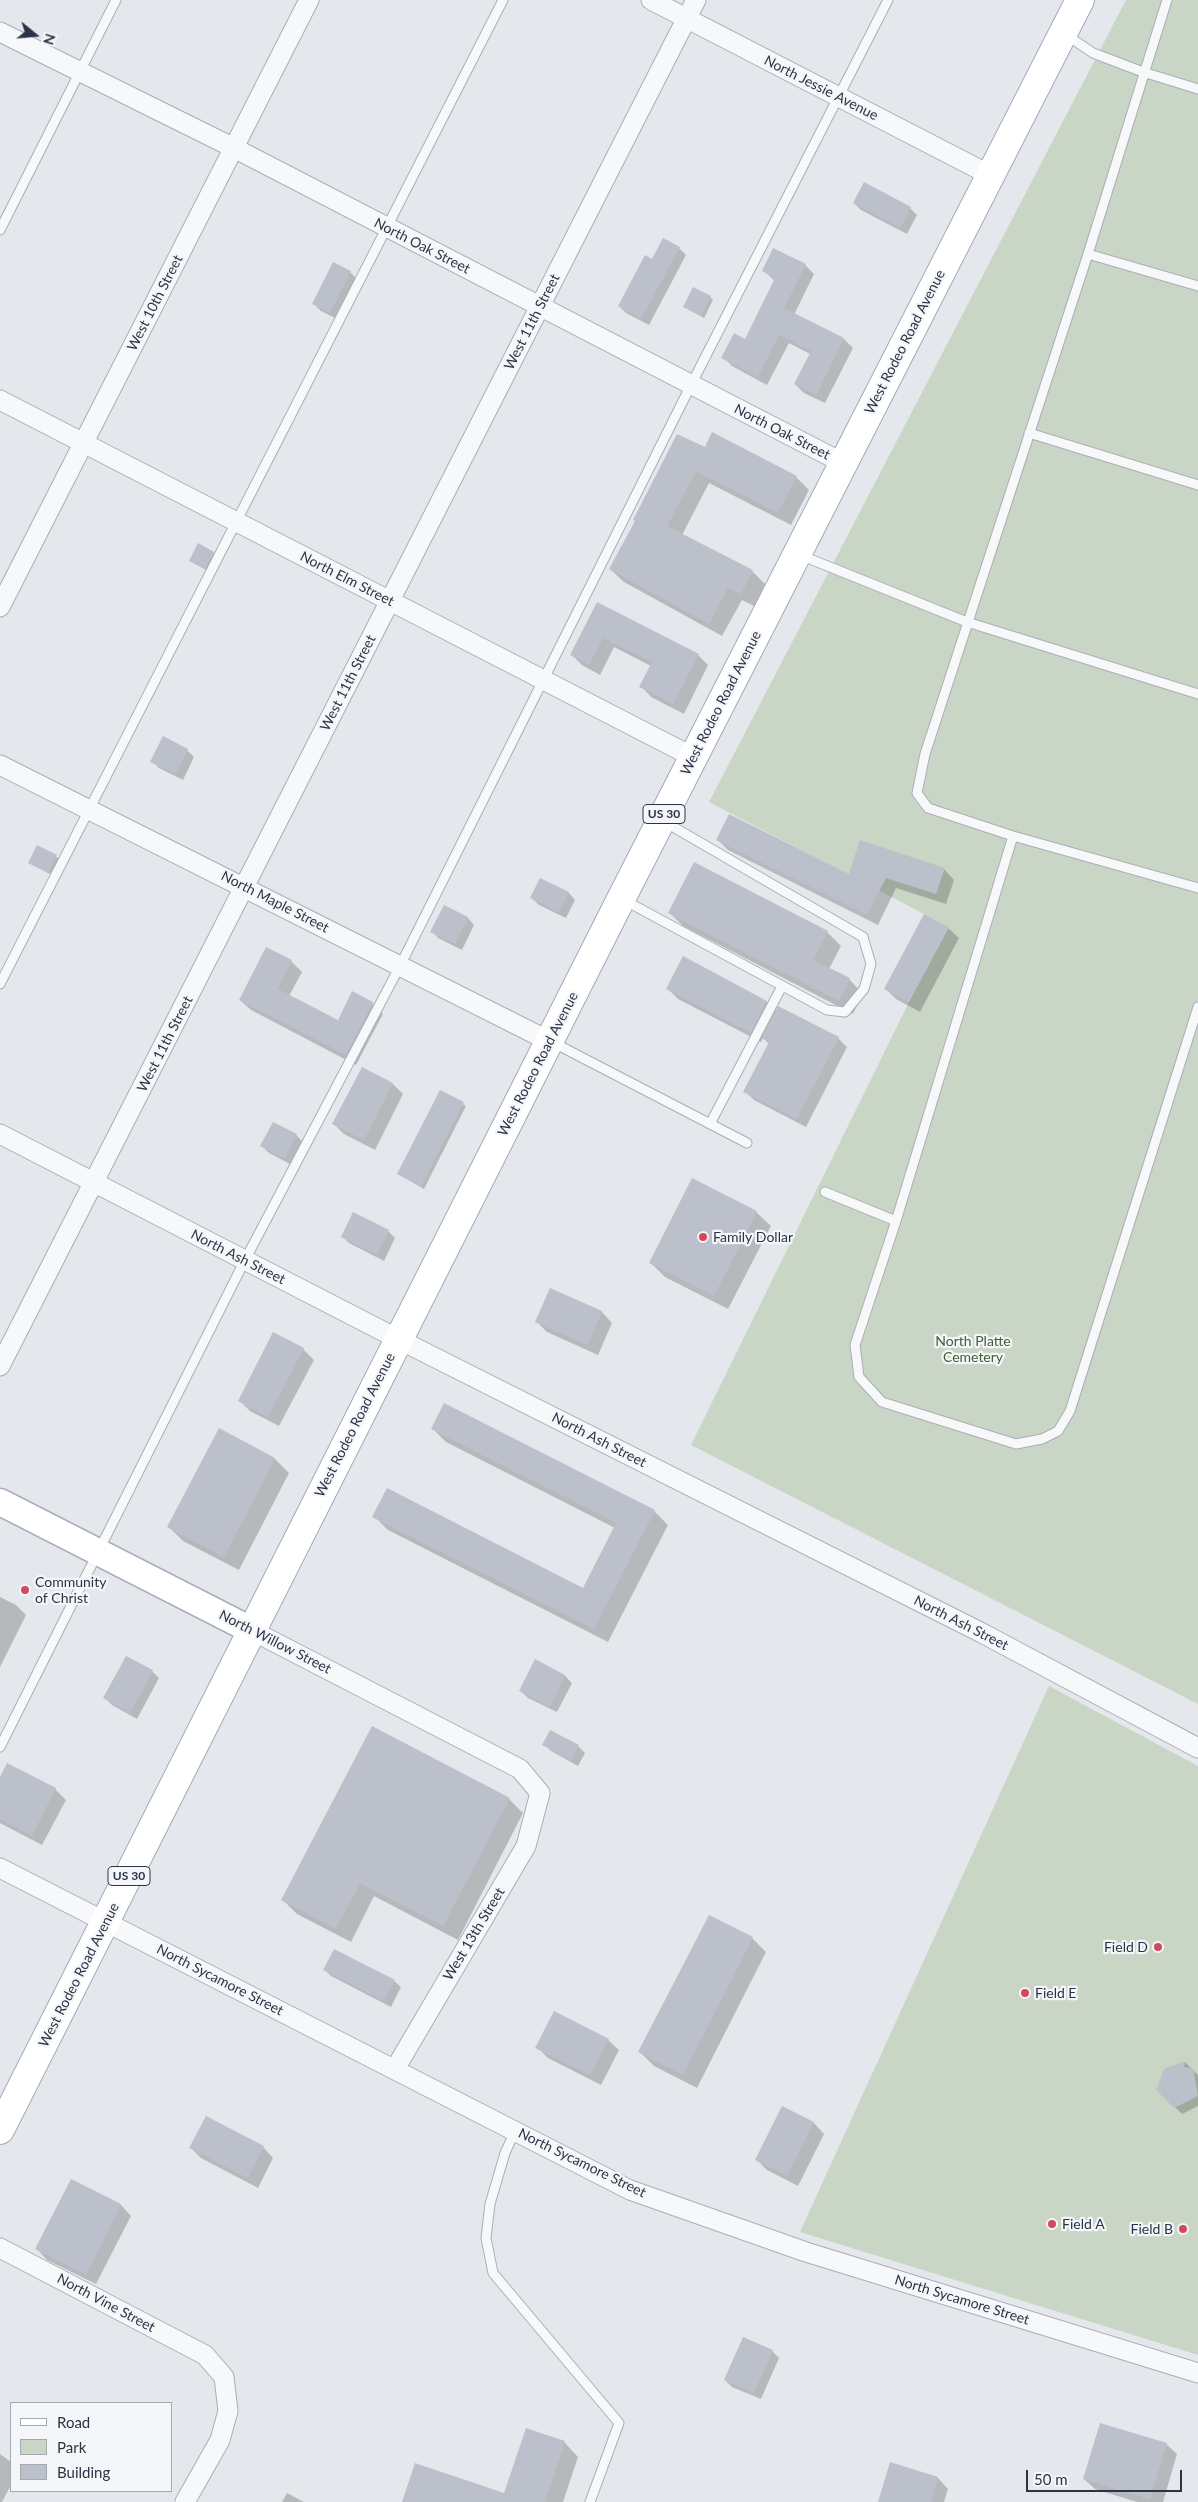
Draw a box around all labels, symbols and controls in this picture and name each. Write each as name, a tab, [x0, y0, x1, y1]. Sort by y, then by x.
north arrow	[10, 10, 60, 60]
text: N	[40, 32, 60, 47]
street label: North Jessie Avenue	[761, 52, 881, 124]
street label: North Oak Street	[371, 215, 473, 277]
street label: West 10th Street	[124, 252, 186, 354]
street label: West Rodeo Road Avenue	[861, 267, 949, 417]
street label: West 11th Street	[501, 271, 563, 373]
street label: North Oak Street	[731, 401, 833, 463]
street label: North Elm Street	[297, 548, 397, 610]
street label: West Rodeo Road Avenue	[677, 628, 765, 778]
street label: West 11th Street	[317, 632, 379, 734]
road number: US 30	[643, 804, 685, 824]
street label: North Maple Street	[218, 868, 332, 936]
street label: West Rodeo Road Avenue	[494, 989, 582, 1139]
street label: West 11th Street	[134, 993, 196, 1095]
street label: North Ash Street	[188, 1226, 288, 1288]
place label: Family Dollar	[713, 1229, 793, 1245]
marker: Family Dollar	[697, 1231, 709, 1243]
park label: North Platte Cemetery	[935, 1333, 1011, 1365]
street label: West Rodeo Road Avenue	[311, 1350, 399, 1500]
street label: North Ash Street	[549, 1409, 649, 1471]
place label: Community of Christ	[35, 1574, 106, 1606]
marker: Community of Christ	[19, 1584, 31, 1596]
street label: North Ash Street	[911, 1592, 1011, 1654]
street label: North Willow Street	[216, 1606, 334, 1678]
road number: US 30	[108, 1866, 150, 1885]
street label: West 13th Street	[440, 1885, 508, 1983]
street label: West Rodeo Road Avenue	[35, 1900, 123, 2050]
place label: Field D	[1104, 1939, 1148, 1955]
street label: North Sycamore Street	[154, 1941, 286, 2019]
marker: Field D	[1152, 1941, 1164, 1953]
place label: Field E	[1035, 1985, 1076, 2001]
marker: Field E	[1019, 1987, 1031, 1999]
street label: North Sycamore Street	[515, 2125, 649, 2201]
place label: Field A	[1062, 2216, 1105, 2232]
marker: Field A	[1046, 2218, 1058, 2230]
place label: Field B	[1131, 2221, 1173, 2237]
marker: Field B	[1177, 2223, 1189, 2235]
street label: North Vine Street	[54, 2270, 158, 2336]
street label: North Sycamore Street	[893, 2272, 1031, 2328]
legend	[10, 2402, 172, 2492]
text: Road	[57, 2413, 90, 2431]
text: Park	[57, 2438, 86, 2456]
scale bar	[1028, 2460, 1184, 2492]
text: Building	[57, 2463, 110, 2481]
text: 50 m	[1034, 2470, 1068, 2488]

